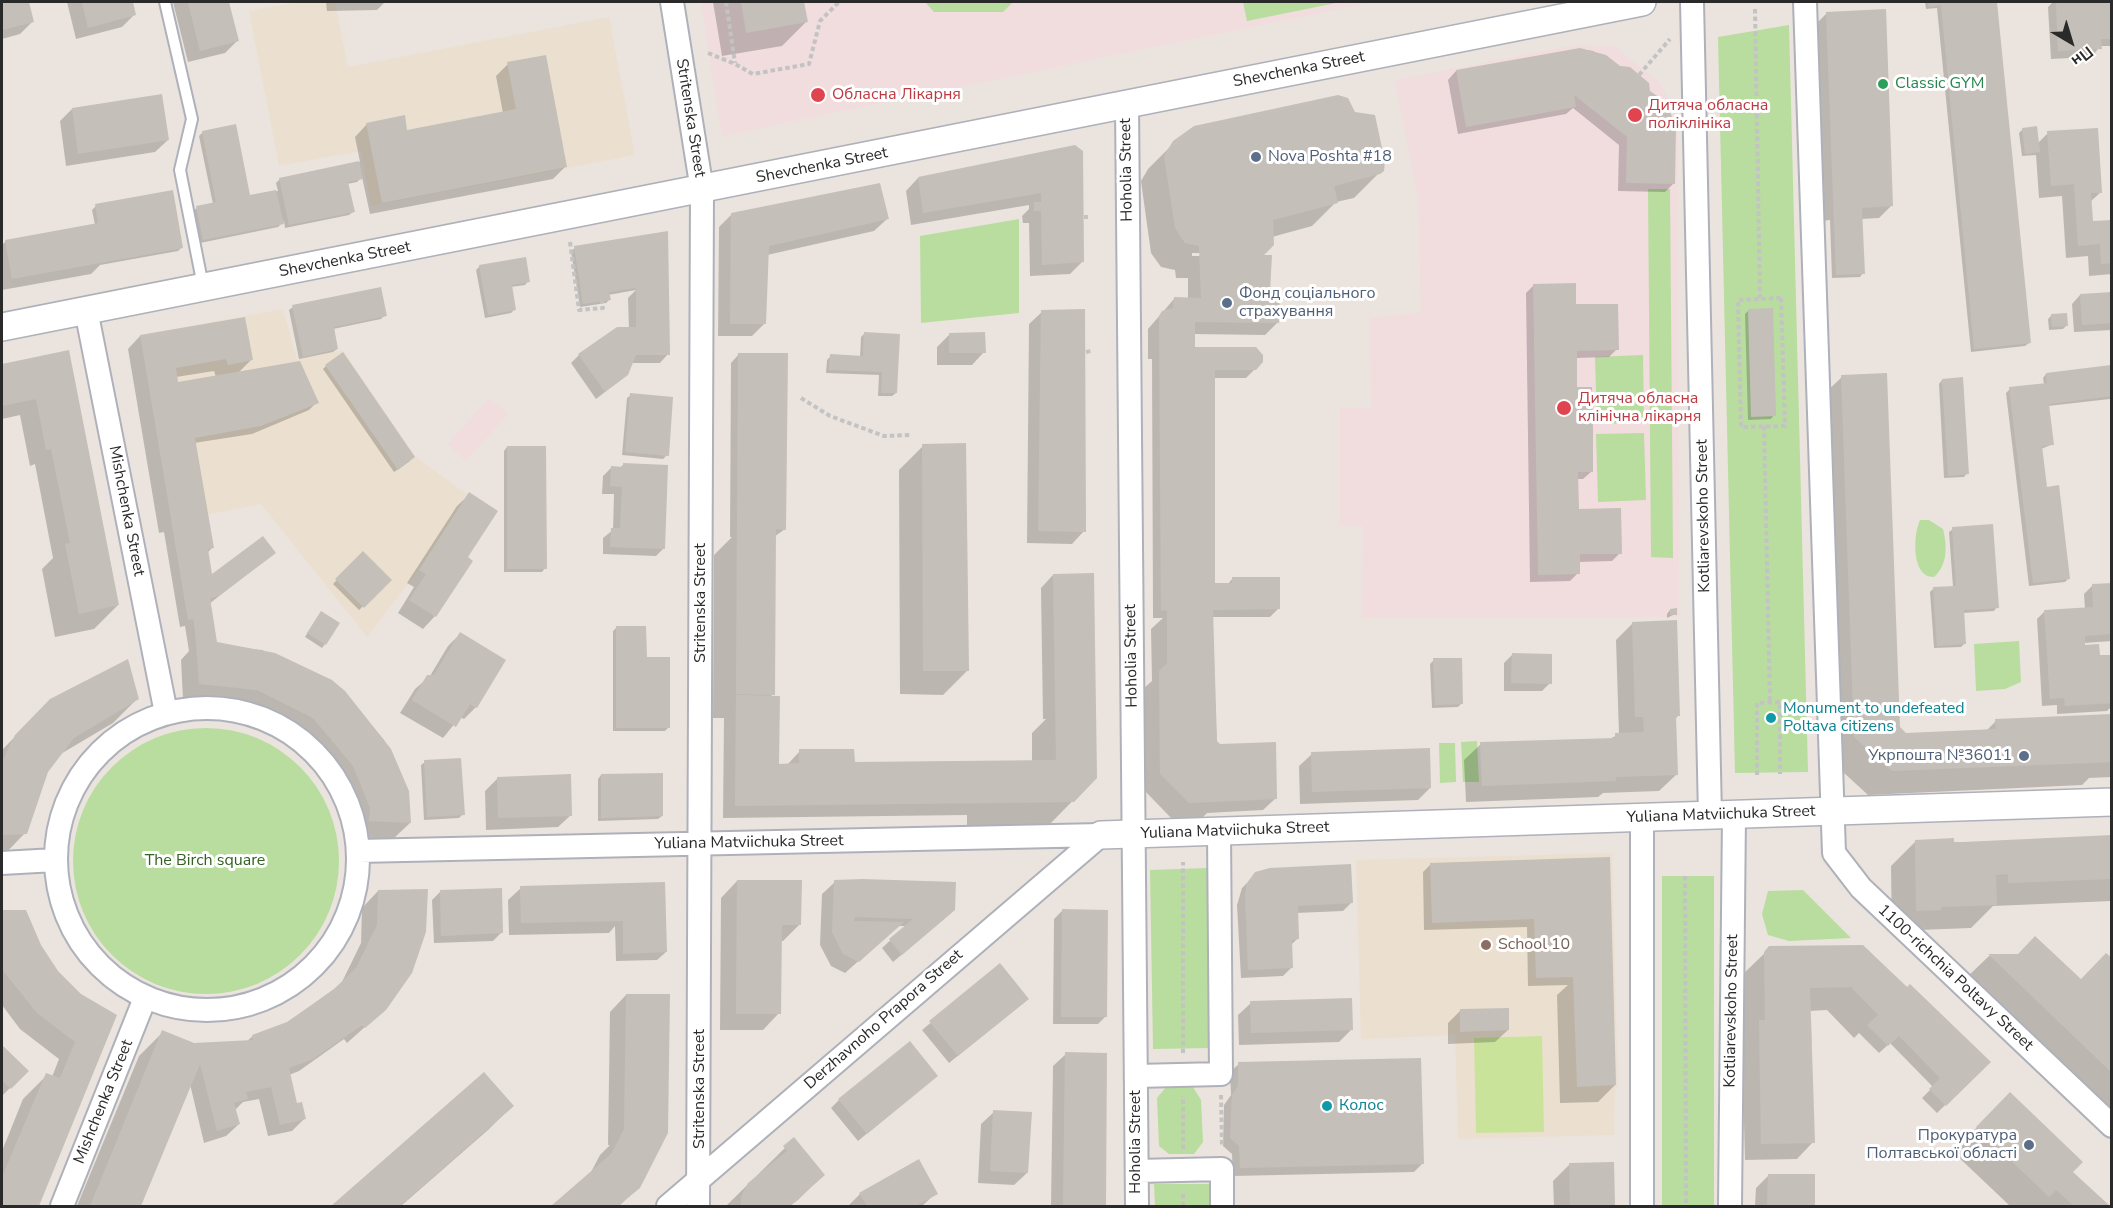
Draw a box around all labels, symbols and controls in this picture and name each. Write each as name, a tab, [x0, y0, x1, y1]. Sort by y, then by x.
north arrow	[2041, 12, 2101, 72]
text: Пн	[2067, 41, 2098, 72]
street label: Shevchenka Street	[1232, 48, 1366, 92]
street label: Stritenska Street	[671, 57, 709, 179]
place label: Classic GYM	[1895, 74, 1984, 94]
marker: Classic GYM	[1876, 77, 1890, 91]
place label: Обласна Лікарня	[832, 85, 961, 105]
marker: Обласна Лікарня	[809, 86, 827, 104]
place label: Дитяча обласна поліклініка	[1648, 96, 1768, 134]
marker: Дитяча обласна поліклініка	[1626, 106, 1644, 124]
street label: Hoholia Street	[1116, 118, 1138, 222]
street label: Shevchenka Street	[755, 144, 889, 188]
place label: Nova Poshta #18	[1268, 147, 1392, 167]
marker: Nova Poshta #18	[1249, 150, 1263, 164]
street label: Shevchenka Street	[278, 238, 412, 282]
place label: Фонд соціального страхування	[1239, 284, 1375, 322]
marker: Фонд соціального страхування	[1220, 296, 1234, 310]
place label: Дитяча обласна клінічна лікарня	[1578, 389, 1701, 427]
marker: Дитяча обласна клінічна лікарня	[1555, 399, 1573, 417]
street label: Kotliarevskoho Street	[1693, 439, 1715, 593]
street label: Mishchenka Street	[104, 444, 148, 578]
street label: Stritenska Street	[691, 543, 711, 663]
street label: Hoholia Street	[1121, 604, 1143, 708]
place label: Monument to undefeated Poltava citizens	[1783, 699, 1965, 737]
marker: Monument to undefeated Poltava citizens	[1764, 711, 1778, 725]
place label: Укрпошта №36011	[1868, 746, 2012, 766]
marker: Укрпошта №36011	[2017, 749, 2031, 763]
street label: Yuliana Matviichuka Street	[1626, 802, 1816, 828]
street label: Yuliana Matviichuka Street	[1140, 818, 1330, 844]
street label: Yuliana Matviichuka Street	[654, 832, 844, 854]
park label: The Birch square	[145, 851, 265, 871]
street label: 1100-richchia Poltavy Street	[1873, 901, 2037, 1055]
street label: Kotliarevskoho Street	[1721, 934, 1743, 1088]
place label: School 10	[1498, 935, 1570, 955]
marker: School 10	[1479, 938, 1493, 952]
street label: Derzhavnoho Prapora Street	[801, 946, 967, 1094]
street label: Stritenska Street	[690, 1029, 710, 1149]
street label: Mishchenka Street	[70, 1037, 138, 1167]
street label: Hoholia Street	[1126, 1090, 1146, 1194]
place label: Колос	[1339, 1096, 1384, 1116]
marker: Колос	[1320, 1099, 1334, 1113]
place label: Прокуратура Полтавської області	[1866, 1126, 2017, 1164]
marker: Прокуратура Полтавської області	[2022, 1138, 2036, 1152]

